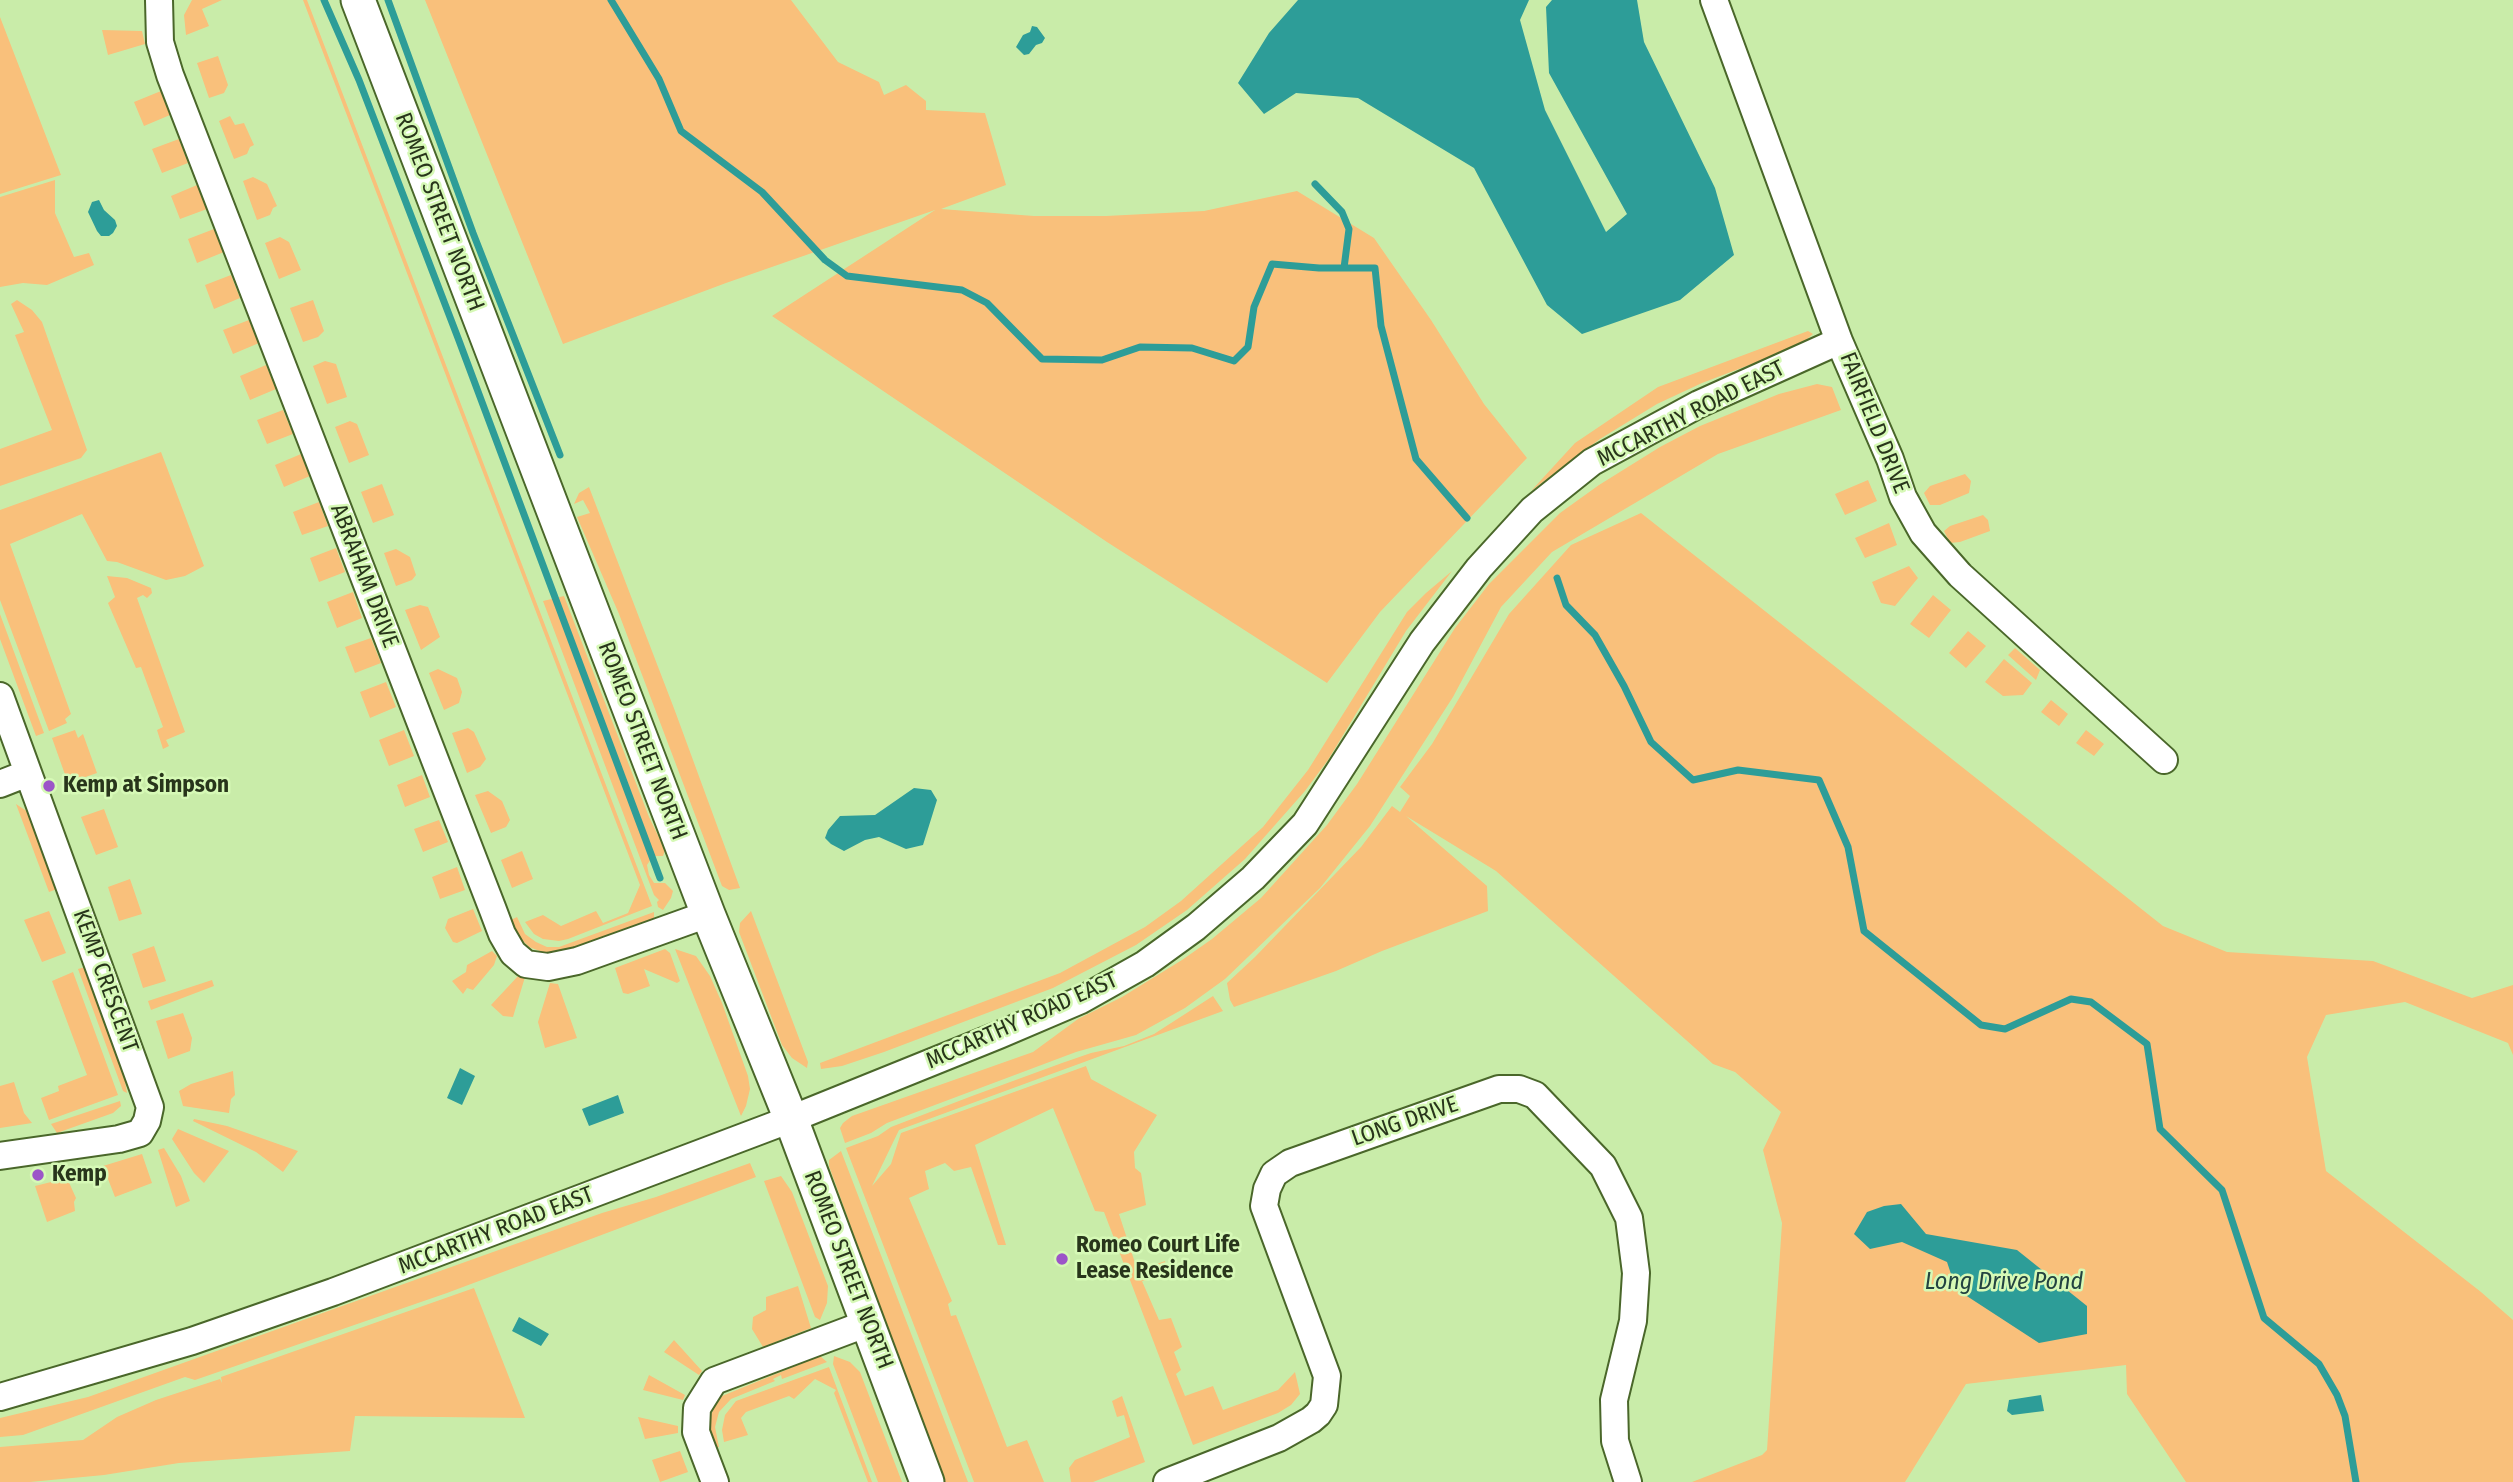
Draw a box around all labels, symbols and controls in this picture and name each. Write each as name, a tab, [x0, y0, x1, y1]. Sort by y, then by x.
street label: ROMEO STREET NORTH	[388, 109, 490, 315]
street label: FAIRFIELD DRIVE	[1833, 348, 1915, 498]
street label: MCCARTHY ROAD EAST	[1593, 355, 1789, 473]
street label: ABRAHAM DRIVE	[324, 500, 404, 652]
street label: ROMEO STREET NORTH	[591, 638, 693, 844]
place label: Kemp at Simpson	[63, 772, 229, 800]
marker: Kemp at Simpson	[41, 778, 57, 794]
street label: KEMP CRESCENT	[66, 906, 144, 1056]
street label: MCCARTHY ROAD EAST	[922, 966, 1122, 1076]
street label: LONG DRIVE	[1348, 1091, 1462, 1153]
place label: Kemp	[52, 1161, 107, 1189]
marker: Kemp	[30, 1167, 46, 1183]
street label: ROMEO STREET NORTH	[797, 1167, 899, 1373]
street label: MCCARTHY ROAD EAST	[395, 1181, 597, 1281]
place label: Romeo Court Life Lease Residence	[1076, 1232, 1240, 1286]
marker: Romeo Court Life Lease Residence	[1054, 1251, 1070, 1267]
water label: Long Drive Pond	[1925, 1268, 2083, 1296]

